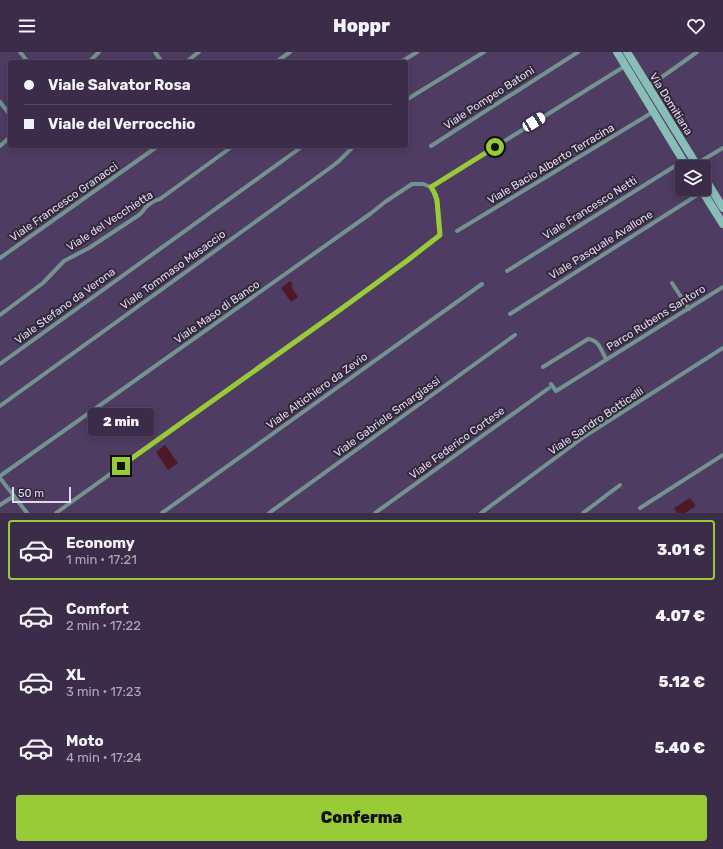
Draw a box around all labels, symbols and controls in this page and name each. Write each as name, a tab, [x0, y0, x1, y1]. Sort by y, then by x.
icon: menu	[16, 15, 38, 37]
text: Hoppr	[333, 15, 390, 37]
icon: heart	[685, 15, 707, 37]
street label: Viale Pompeo Batoni	[441, 64, 537, 132]
street label: Via Domitiana	[647, 71, 695, 137]
text: Viale Salvator Rosa	[48, 76, 191, 94]
car	[521, 111, 547, 133]
text: Viale del Verrocchio	[48, 115, 195, 133]
street label: Viale Bacio Alberto Terracina	[485, 121, 617, 207]
route start	[486, 138, 504, 156]
street label: Viale Francesco Granacci	[8, 160, 120, 244]
map controls	[675, 160, 711, 196]
button: layers	[675, 160, 711, 196]
street label: Viale Francesco Netti	[541, 174, 639, 242]
street label: Viale del Vecchietta	[64, 188, 156, 254]
street label: Viale Pasquale Avallone	[547, 208, 655, 282]
street label: Viale Tommaso Masaccio	[118, 228, 228, 312]
street label: Viale Stefano da Verona	[12, 265, 118, 347]
street label: Viale Maso di Banco	[172, 278, 262, 346]
street label: Parco Rubens Santoro	[604, 282, 708, 354]
street label: Viale Altichiero da Zevio	[264, 350, 370, 432]
street label: Viale Gabriele Smargiassi	[331, 374, 443, 460]
street label: Viale Sandro Botticelli	[546, 384, 646, 458]
street label: Viale Federico Cortese	[407, 404, 507, 482]
callout: 2 min	[88, 408, 154, 436]
text: 2 min	[103, 414, 139, 429]
route end	[112, 457, 130, 475]
scale bar	[12, 485, 71, 504]
text: 50 m	[18, 487, 44, 500]
icon: car	[18, 532, 54, 568]
text: Economy	[66, 534, 135, 552]
text: 3.01 €	[657, 541, 705, 559]
text: 1 min · 17:21	[66, 552, 137, 567]
icon: car	[18, 598, 54, 634]
text: Comfort	[66, 600, 129, 618]
text: 4.07 €	[656, 607, 705, 625]
text: 2 min · 17:22	[66, 618, 141, 633]
icon: car	[18, 664, 54, 700]
text: XL	[66, 666, 85, 684]
text: 5.12 €	[658, 673, 705, 691]
text: 3 min · 17:23	[66, 684, 141, 699]
icon: car	[18, 730, 54, 766]
text: Moto	[66, 732, 104, 750]
text: 5.40 €	[654, 739, 705, 757]
text: 4 min · 17:24	[66, 750, 142, 765]
button: Conferma	[16, 795, 707, 841]

